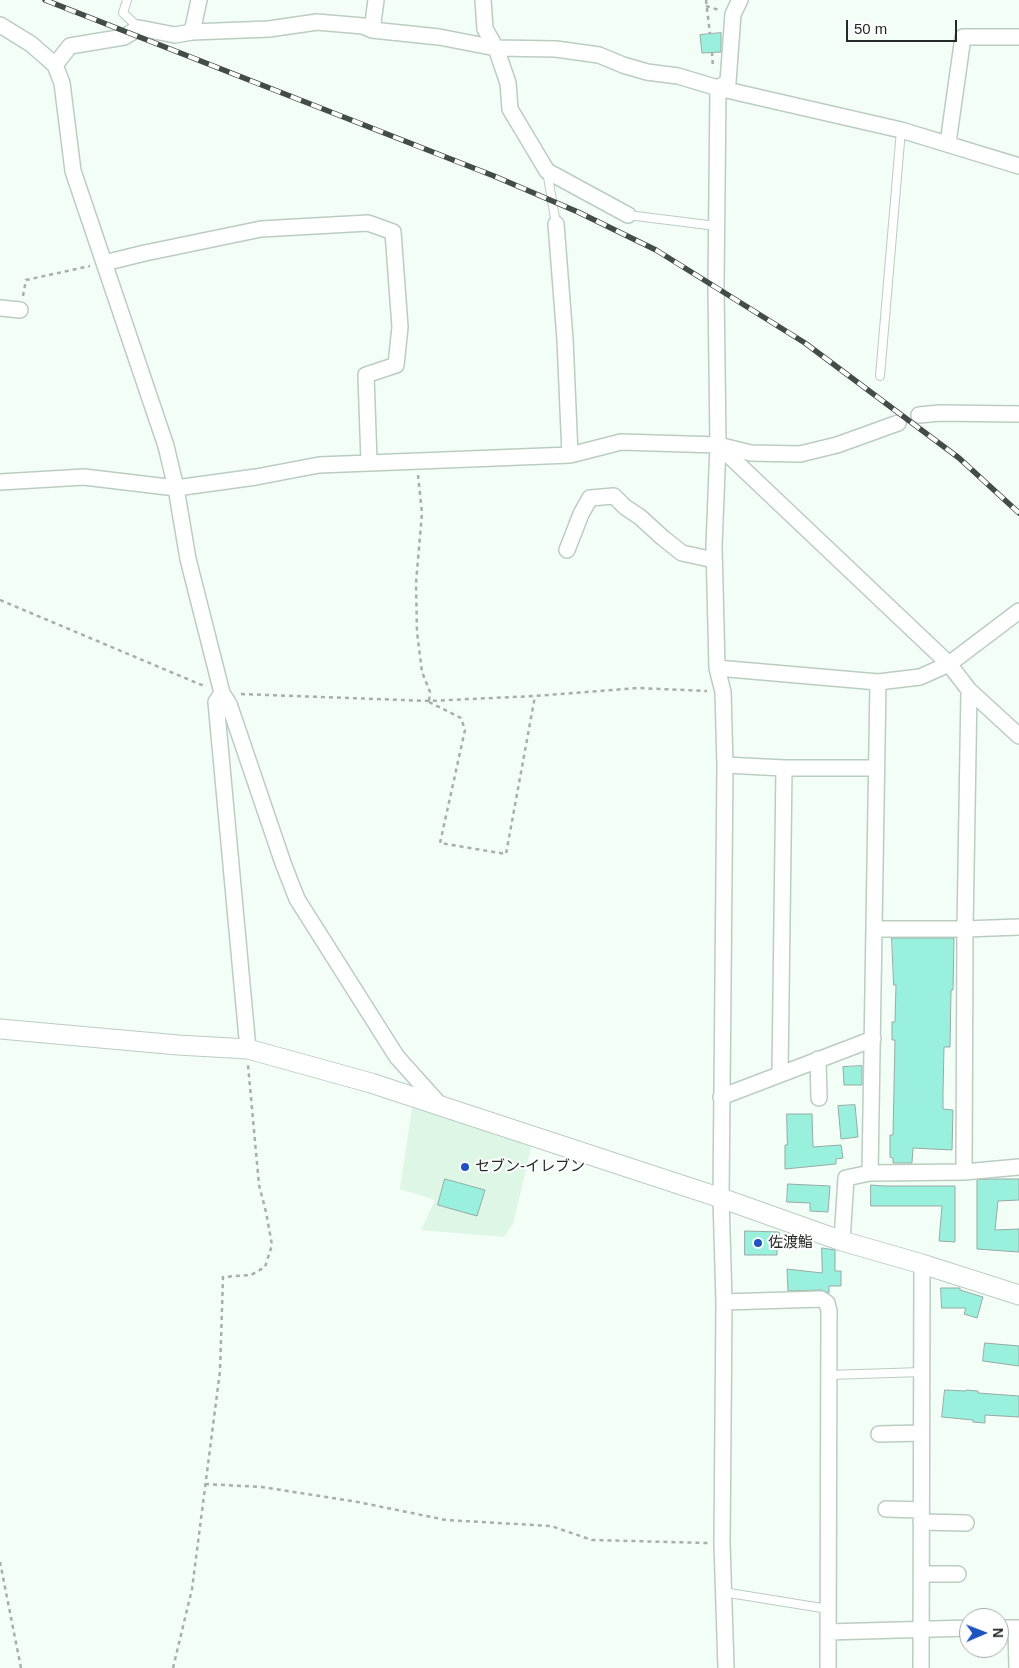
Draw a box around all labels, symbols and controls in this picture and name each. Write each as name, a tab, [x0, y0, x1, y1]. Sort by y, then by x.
scale bar	[849, 10, 960, 42]
text: 50 m	[854, 20, 887, 37]
place label: セブン-イレブン	[475, 1158, 585, 1176]
marker: セブン-イレブン	[459, 1161, 471, 1173]
place label: 佐渡鮨	[768, 1234, 813, 1252]
marker: 佐渡鮨	[752, 1237, 764, 1249]
north arrow	[959, 1608, 1009, 1658]
text: N	[990, 1628, 1006, 1638]

